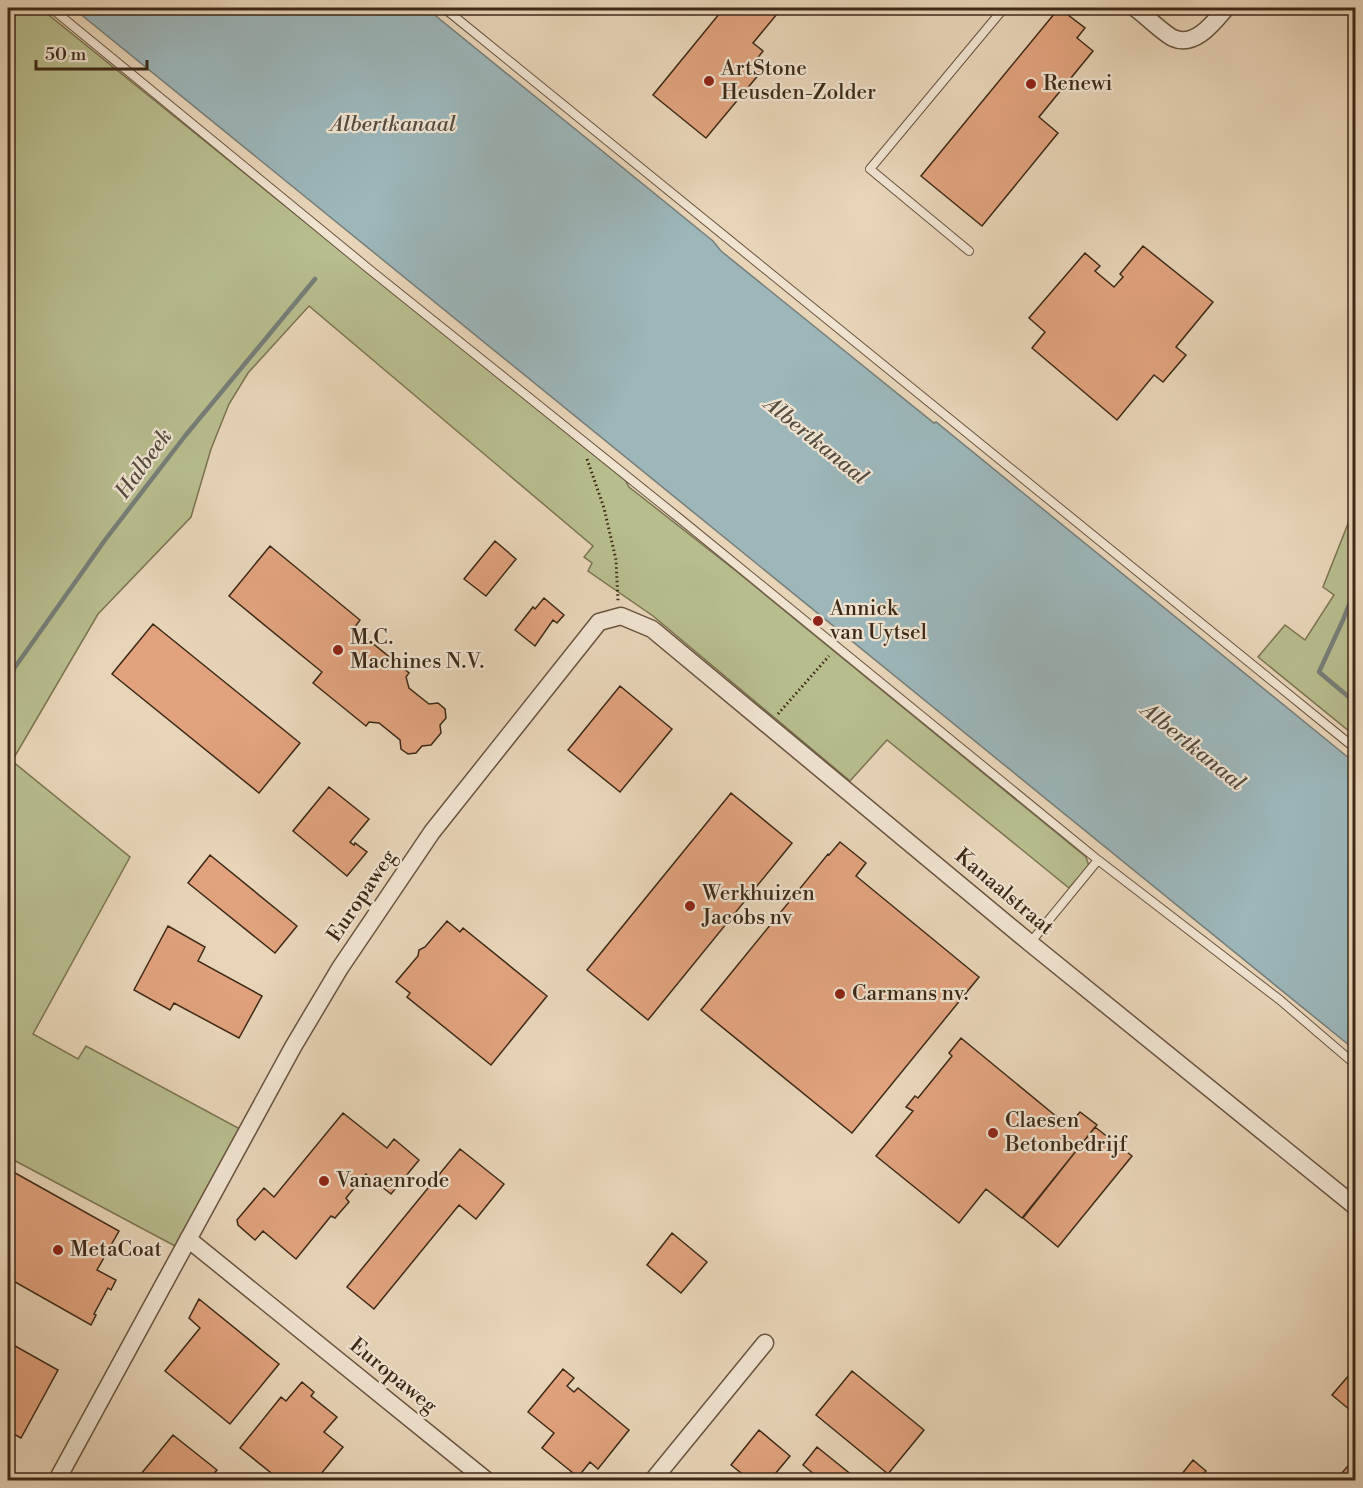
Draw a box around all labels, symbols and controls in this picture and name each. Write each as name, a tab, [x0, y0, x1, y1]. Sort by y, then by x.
scale bar	[36, 33, 147, 71]
text: 50 m	[45, 43, 87, 66]
place label: ArtStone Heusden-Zolder	[720, 56, 876, 106]
place label: Renewi	[1043, 71, 1112, 97]
marker: ArtStone Heusden-Zolder	[702, 74, 716, 88]
marker: Renewi	[1024, 77, 1038, 91]
water label: Albertkanaal	[328, 111, 456, 138]
water label: Albertkanaal	[757, 390, 873, 491]
water label: Halbeek	[109, 424, 178, 505]
place label: Annick van Uytsel	[829, 596, 927, 646]
marker: Annick van Uytsel	[811, 614, 825, 628]
place label: M.C. Machines N.V.	[350, 625, 484, 675]
marker: M.C. Machines N.V.	[331, 643, 345, 657]
water label: Albertkanaal	[1134, 696, 1250, 797]
street label: Kanaalstraat	[949, 843, 1059, 941]
street label: Europaweg	[322, 845, 402, 947]
place label: Werkhuizen Jacobs nv	[701, 881, 815, 931]
marker: Werkhuizen Jacobs nv	[683, 899, 697, 913]
place label: Carmans nv.	[852, 981, 968, 1007]
marker: Carmans nv.	[833, 987, 847, 1001]
place label: Claesen Betonbedrijf	[1004, 1108, 1128, 1158]
marker: Claesen Betonbedrijf	[986, 1126, 1000, 1140]
place label: Vanaenrode	[335, 1168, 449, 1194]
marker: Vanaenrode	[317, 1174, 331, 1188]
place label: MetaCoat	[70, 1237, 162, 1263]
marker: MetaCoat	[51, 1243, 65, 1257]
street label: Europaweg	[344, 1333, 442, 1419]

